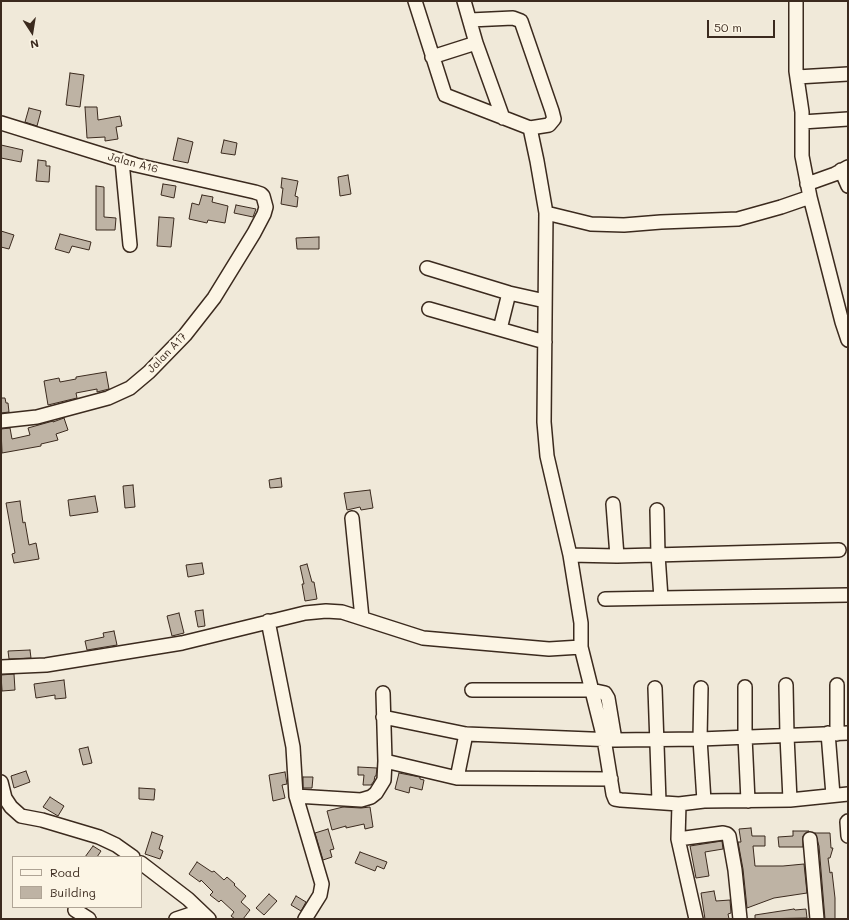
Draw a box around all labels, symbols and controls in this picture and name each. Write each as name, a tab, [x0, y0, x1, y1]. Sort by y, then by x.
north arrow	[12, 12, 52, 52]
scale bar	[709, 12, 777, 38]
text: 50 m	[714, 19, 742, 35]
text: N	[29, 36, 40, 52]
street label: Jalan A16	[107, 150, 159, 176]
street label: Jalan A17	[145, 330, 189, 376]
legend	[12, 856, 142, 908]
text: Road	[50, 864, 80, 880]
text: Building	[50, 884, 96, 900]

